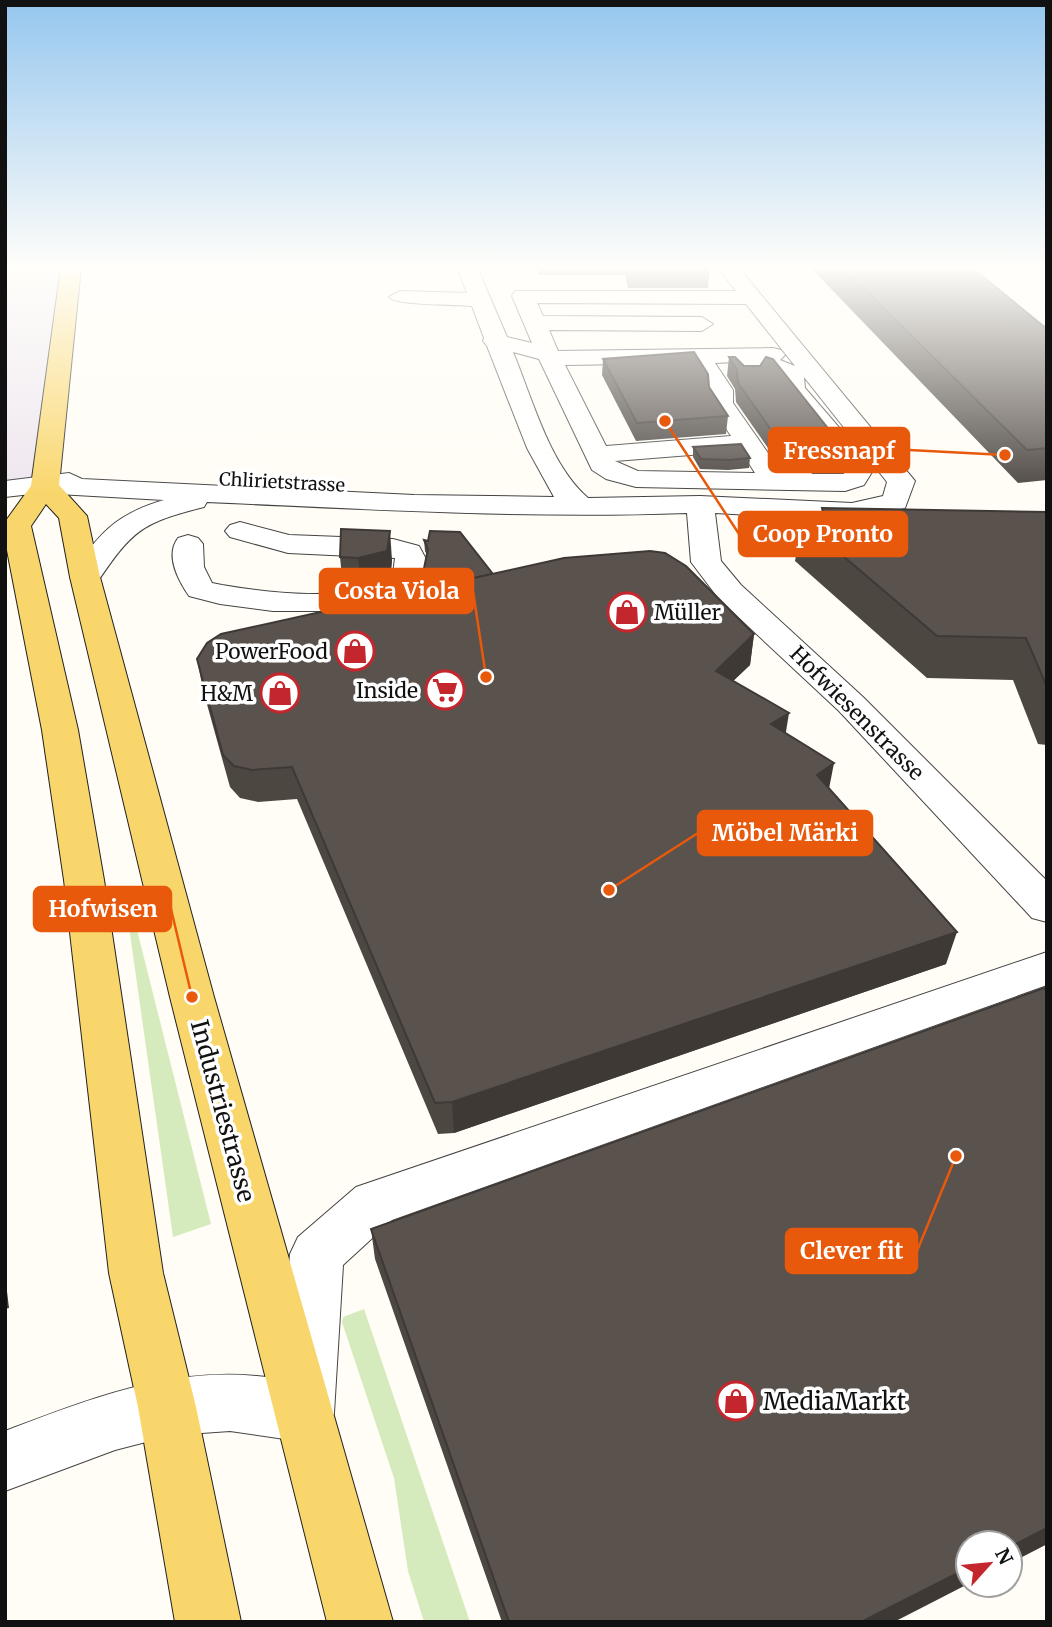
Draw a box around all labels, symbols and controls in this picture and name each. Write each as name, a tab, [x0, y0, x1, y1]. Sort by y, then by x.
callout: Fressnapf	[769, 428, 909, 472]
text: Fressnapf	[783, 436, 896, 465]
street label: Chlirietstrasse	[218, 467, 346, 497]
callout: Coop Pronto	[739, 512, 907, 556]
text: Coop Pronto	[753, 519, 893, 548]
callout: Costa Viola	[320, 569, 473, 613]
text: Costa Viola	[334, 576, 460, 605]
shop icon: Müller	[606, 591, 648, 633]
place label: Müller	[654, 599, 721, 626]
shop icon: PowerFood	[334, 630, 376, 672]
place label: PowerFood	[215, 638, 328, 665]
street label: Hofwiesenstrasse	[784, 640, 930, 786]
supermarket icon: Inside	[424, 669, 466, 711]
shop icon: H&M	[259, 672, 301, 714]
place label: Inside	[356, 677, 418, 704]
place label: H&M	[200, 680, 253, 707]
callout: Möbel Märki	[698, 811, 872, 855]
text: Möbel Märki	[712, 818, 858, 847]
callout: Hofwisen	[34, 887, 171, 931]
text: Hofwisen	[48, 894, 158, 923]
street label: Industriestrasse	[184, 1017, 262, 1205]
callout: Clever fit	[786, 1229, 917, 1273]
text: Clever fit	[800, 1236, 904, 1265]
shop icon: MediaMarkt	[715, 1380, 757, 1422]
place label: MediaMarkt	[763, 1386, 907, 1417]
north arrow	[954, 1529, 1024, 1599]
text: N	[990, 1544, 1018, 1568]

